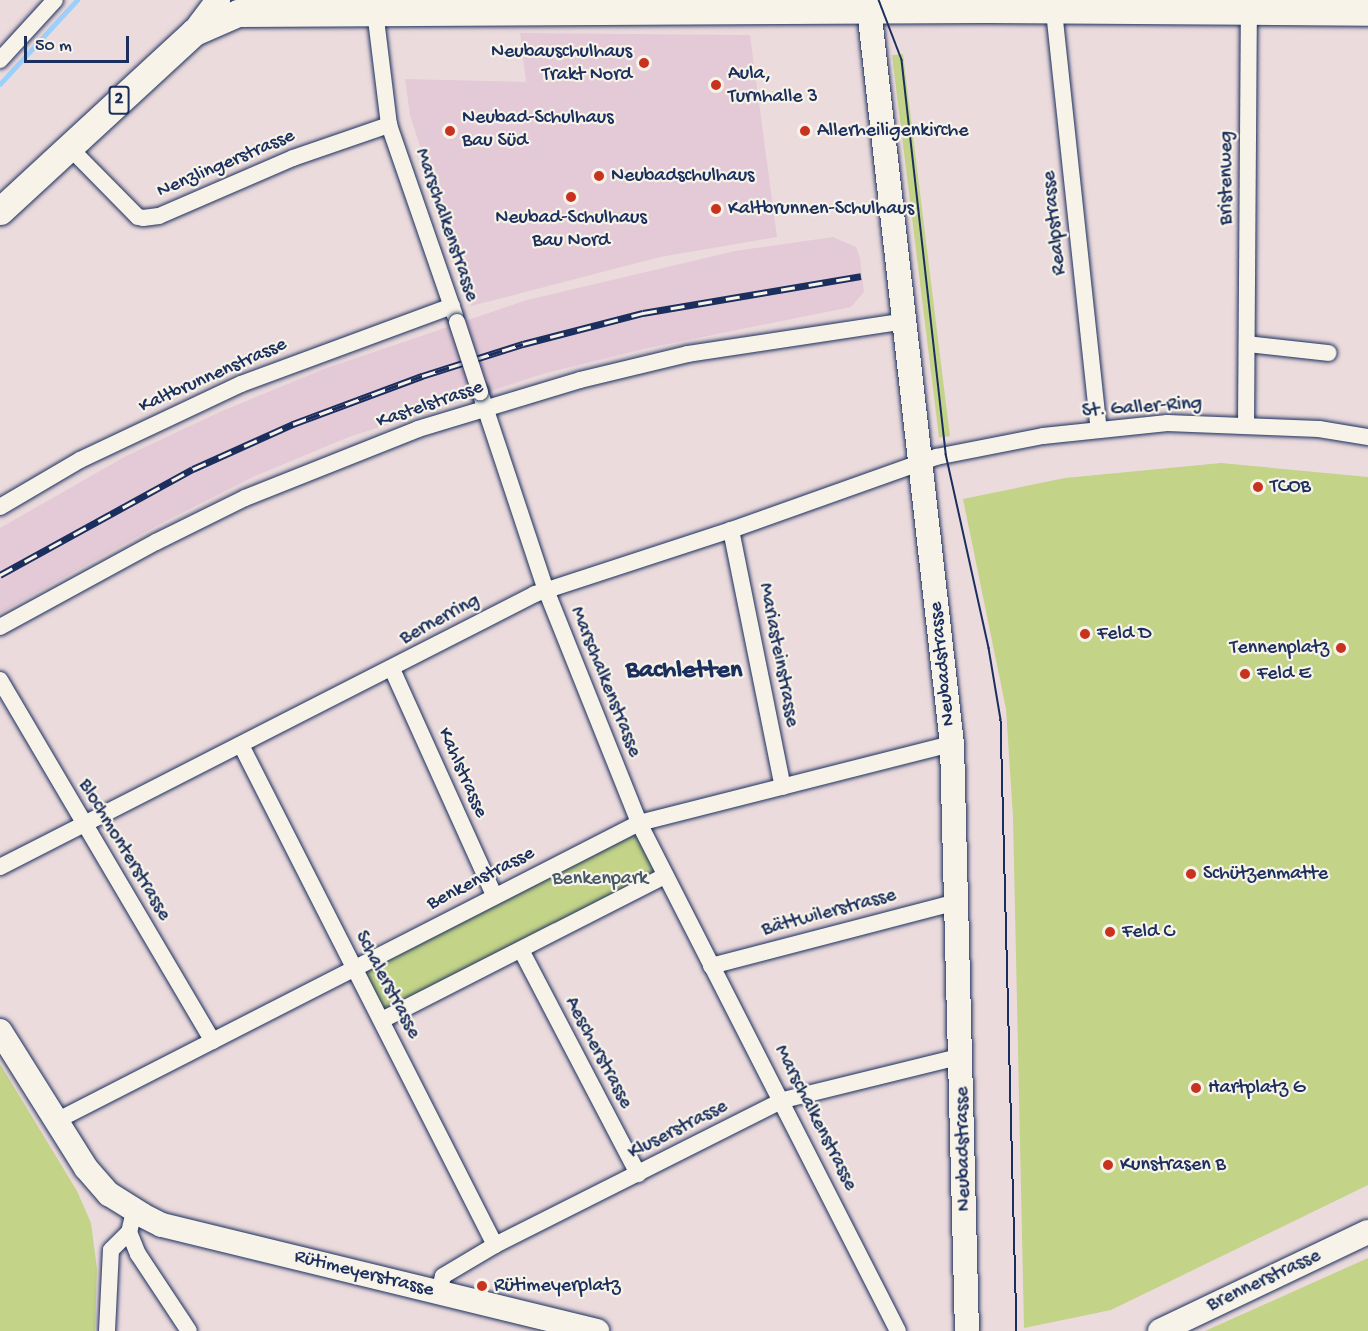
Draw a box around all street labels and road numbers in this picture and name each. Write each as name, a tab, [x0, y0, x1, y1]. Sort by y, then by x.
road number: 2	[108, 85, 130, 115]
street label: Nenzlingerstrasse	[153, 124, 299, 204]
street label: Bristenweg	[1215, 131, 1239, 225]
street label: Marschalkenstrasse	[409, 145, 483, 305]
street label: Realpstrasse	[1038, 170, 1072, 276]
street label: Kaltbrunnenstrasse	[135, 333, 291, 419]
street label: Kastelstrasse	[374, 376, 486, 434]
street label: St. Galler-Ring	[1081, 392, 1203, 424]
street label: Mariasteinstrasse	[752, 581, 804, 729]
street label: Bernerring	[396, 589, 484, 651]
street label: Neubadstrasse	[925, 601, 961, 727]
street label: Marschalkenstrasse	[564, 603, 646, 761]
street label: Kahlstrasse	[432, 724, 492, 822]
street label: Blochmonterstrasse	[72, 775, 176, 925]
street label: Benkenstrasse	[423, 842, 539, 916]
street label: Bättwilerstrasse	[759, 884, 899, 942]
street label: Schalerstrasse	[349, 927, 425, 1043]
street label: Aescherstrasse	[558, 993, 638, 1113]
street label: Marschalkenstrasse	[768, 1041, 862, 1195]
street label: Neubadstrasse	[951, 1086, 977, 1212]
street label: Kluserstrasse	[624, 1095, 732, 1165]
street label: Brennerstrasse	[1203, 1244, 1325, 1318]
street label: Rütimeyerstrasse	[292, 1245, 436, 1303]

